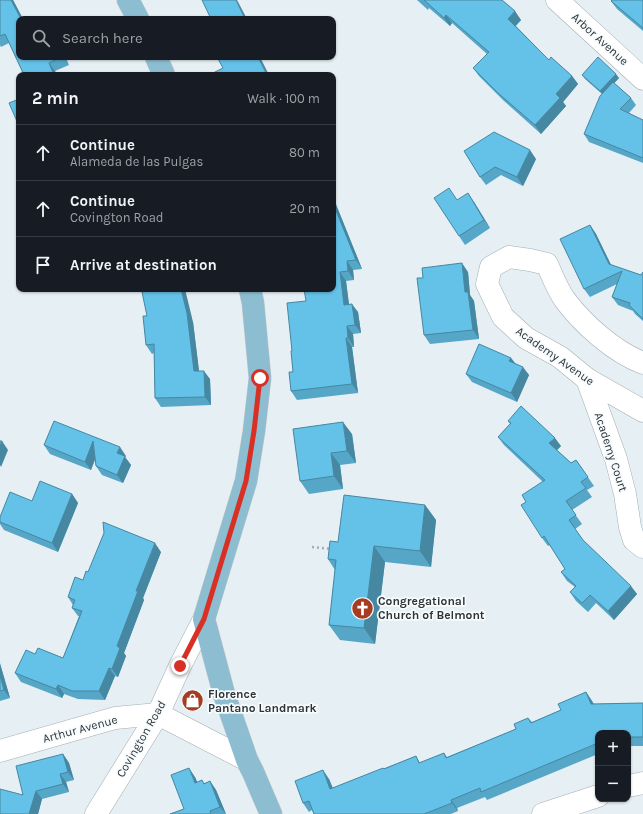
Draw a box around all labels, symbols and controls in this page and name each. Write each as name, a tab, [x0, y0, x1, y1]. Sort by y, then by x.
street label: Arbor Avenue	[569, 10, 631, 68]
search box	[16, 16, 336, 60]
icon: search	[30, 27, 52, 49]
text: Search here	[62, 29, 143, 47]
text: 2 min	[32, 88, 79, 108]
text: Walk · 100 m	[247, 91, 320, 106]
text: Continue	[70, 136, 135, 154]
icon: ahead	[32, 142, 54, 164]
text: 80 m	[289, 145, 320, 160]
text: Alameda de las Pulgas	[70, 154, 203, 169]
text: Continue	[70, 192, 135, 210]
icon: ahead	[32, 198, 54, 220]
text: 20 m	[290, 201, 320, 216]
text: Covington Road	[70, 210, 164, 225]
icon: arrive	[32, 254, 54, 276]
text: Arrive at destination	[70, 256, 217, 274]
street label: Academy Avenue	[513, 324, 597, 388]
route start	[251, 369, 269, 387]
street label: Academy Court	[592, 411, 631, 494]
place label: Congregational Church of Belmont	[378, 594, 485, 622]
church icon: Congregational Church of Belmont	[349, 595, 375, 621]
route end	[171, 657, 189, 675]
place label: Florence Pantano Landmark	[208, 687, 317, 715]
shop icon: Florence Pantano Landmark	[180, 688, 206, 714]
street label: Covington Road	[113, 698, 169, 780]
street label: Arthur Avenue	[41, 712, 119, 746]
map controls	[595, 730, 631, 802]
button: +	[595, 730, 631, 766]
button: −	[595, 766, 631, 802]

